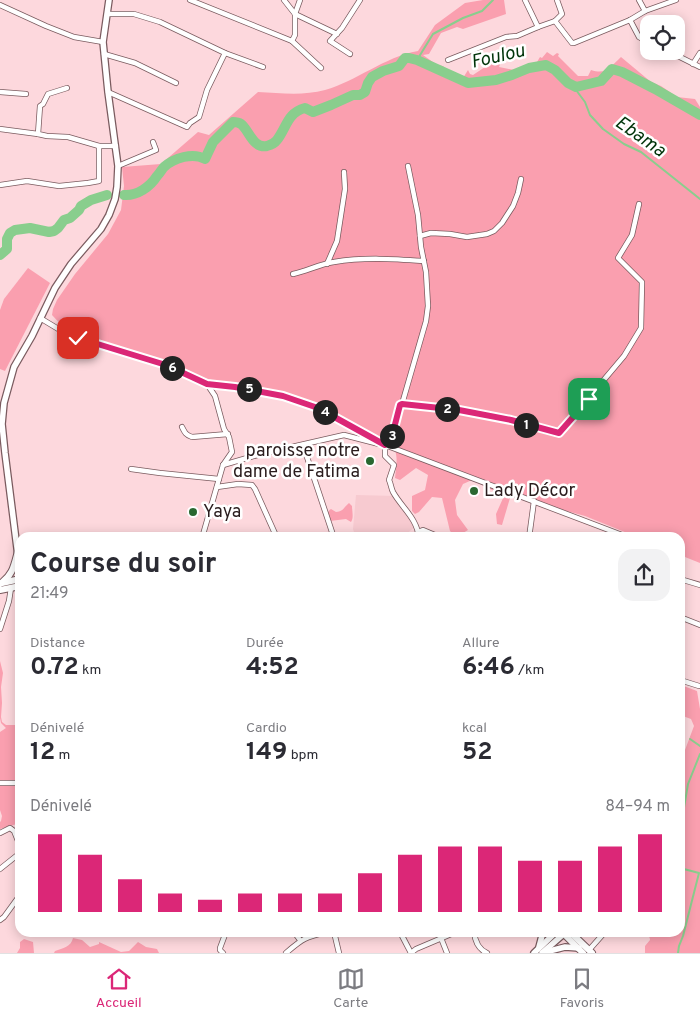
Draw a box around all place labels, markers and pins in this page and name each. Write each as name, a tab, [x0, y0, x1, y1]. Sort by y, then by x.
pin	[57, 317, 99, 359]
pin: 6	[160, 356, 184, 380]
pin: 5	[236, 376, 262, 402]
pin	[568, 378, 610, 420]
pin: 2	[434, 396, 460, 422]
pin: 4	[312, 400, 338, 424]
pin: 1	[514, 412, 538, 438]
pin: 3	[380, 424, 404, 448]
place label: paroisse notre dame de Fatima	[233, 440, 360, 484]
marker: paroisse notre dame de Fatima	[364, 455, 376, 467]
place label: Lady Décor	[484, 480, 576, 503]
marker: Lady Décor	[468, 485, 480, 497]
place label: Yaya	[203, 501, 241, 524]
marker: Yaya	[187, 506, 199, 518]

